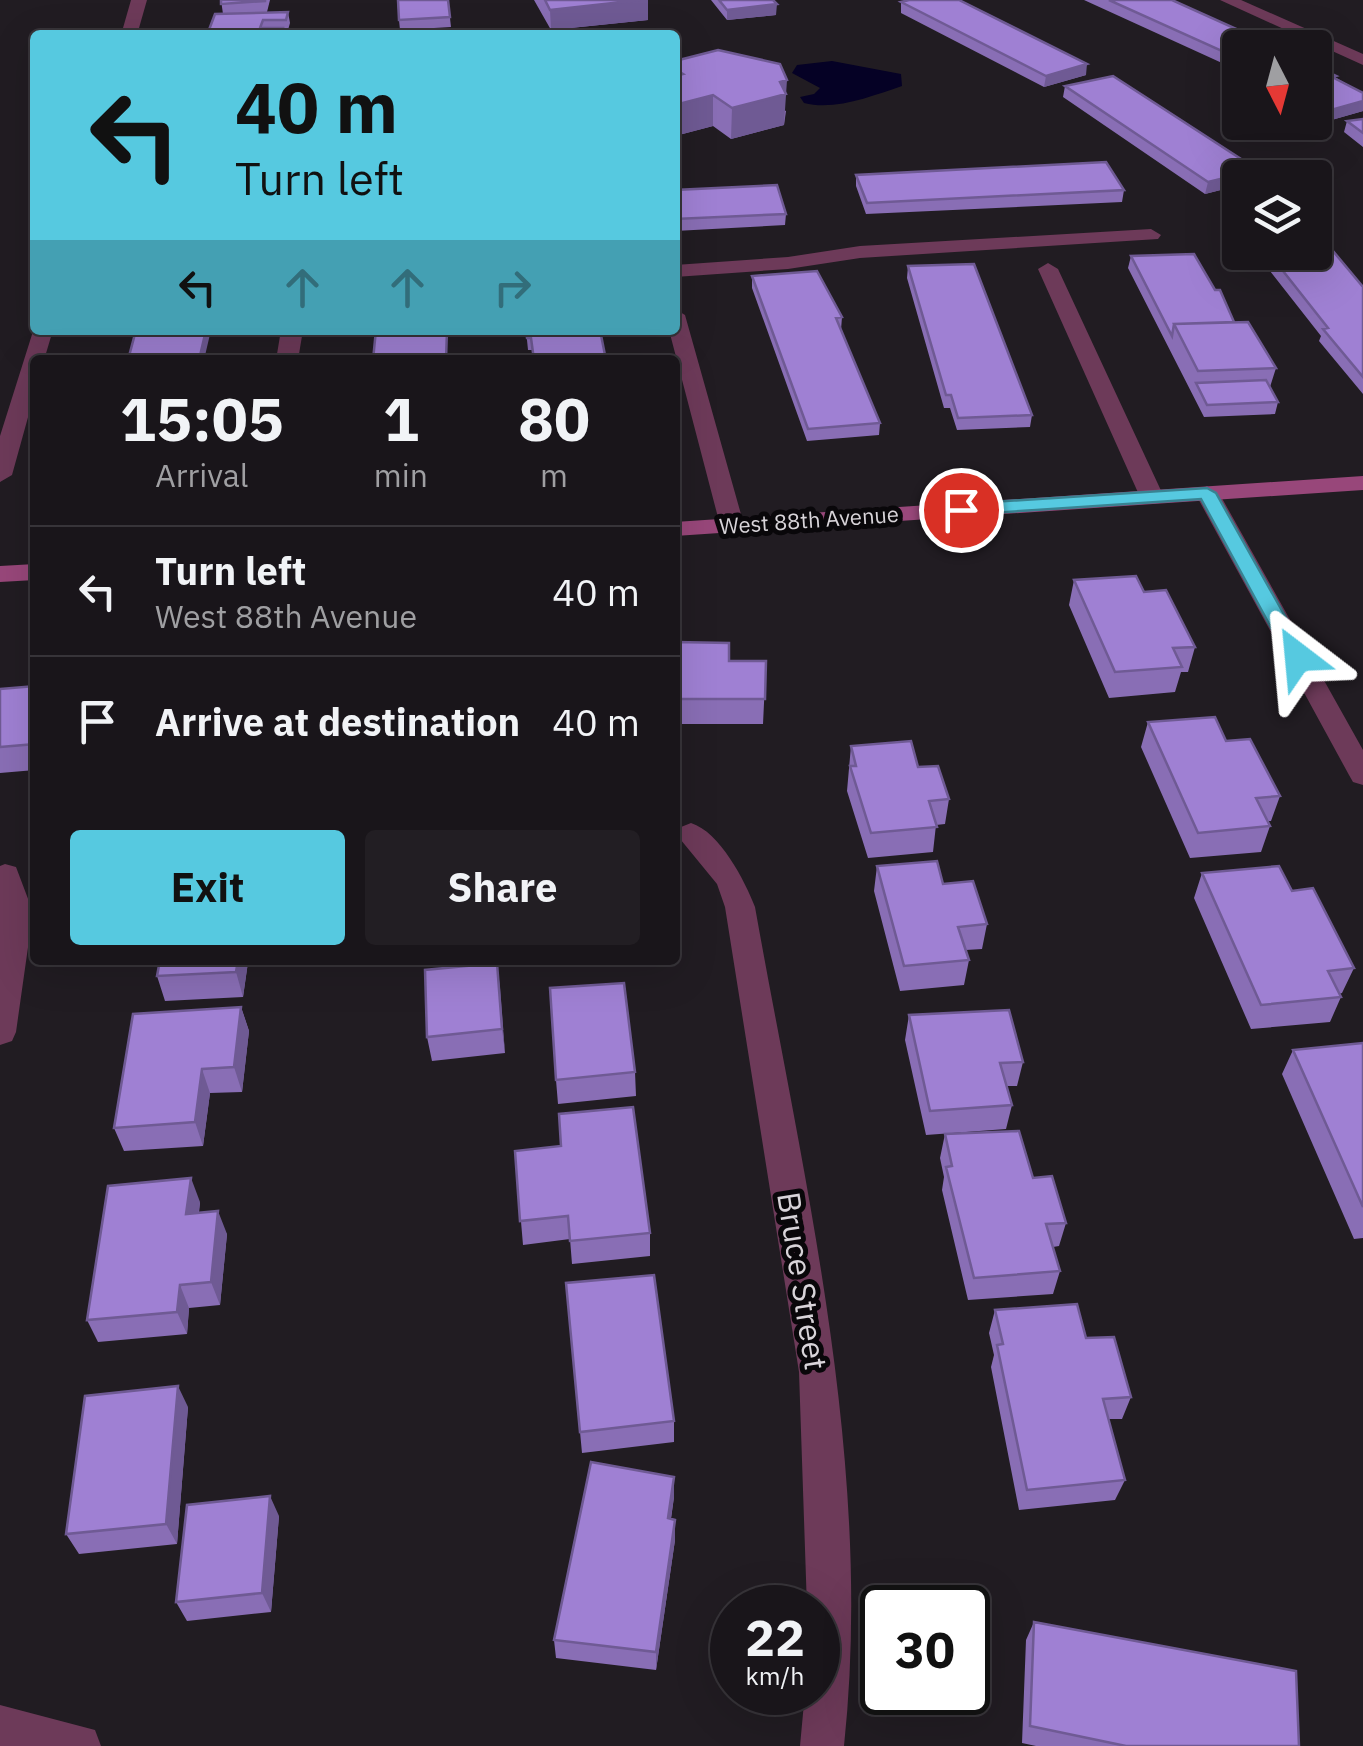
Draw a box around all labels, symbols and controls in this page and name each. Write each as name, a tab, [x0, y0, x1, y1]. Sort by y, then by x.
north arrow	[1222, 30, 1332, 140]
map controls	[1222, 30, 1332, 270]
text: 40 m	[235, 61, 398, 152]
icon: left	[70, 70, 200, 200]
text: Turn left	[235, 149, 404, 207]
button: layers	[1222, 160, 1332, 270]
icon: left	[170, 260, 225, 315]
icon: ahead	[275, 260, 330, 315]
icon: ahead	[380, 260, 435, 315]
icon: right	[485, 260, 540, 315]
text: 15:05	[120, 379, 284, 458]
text: 1	[383, 379, 419, 458]
text: 80	[518, 379, 590, 458]
text: Arrival	[155, 454, 249, 496]
text: min	[374, 454, 428, 496]
text: m	[540, 454, 568, 496]
pin	[919, 468, 1004, 553]
icon: arrive	[934, 483, 989, 538]
street label: West 88th Avenue	[718, 499, 900, 540]
text: Turn left	[155, 546, 306, 595]
icon: left	[70, 564, 125, 619]
text: 40 m	[552, 567, 640, 616]
text: West 88th Avenue	[155, 595, 417, 637]
position arrow	[1246, 605, 1350, 709]
icon: arrive	[70, 694, 125, 749]
text: Arrive at destination	[155, 697, 520, 746]
text: 40 m	[552, 697, 640, 746]
button: Exit	[70, 830, 345, 945]
button: Share	[365, 830, 640, 945]
street label: Bruce Street	[768, 1189, 838, 1373]
speed limit sign: 30	[860, 1585, 990, 1715]
text: 22	[745, 1605, 805, 1670]
text: km/h	[746, 1659, 804, 1692]

